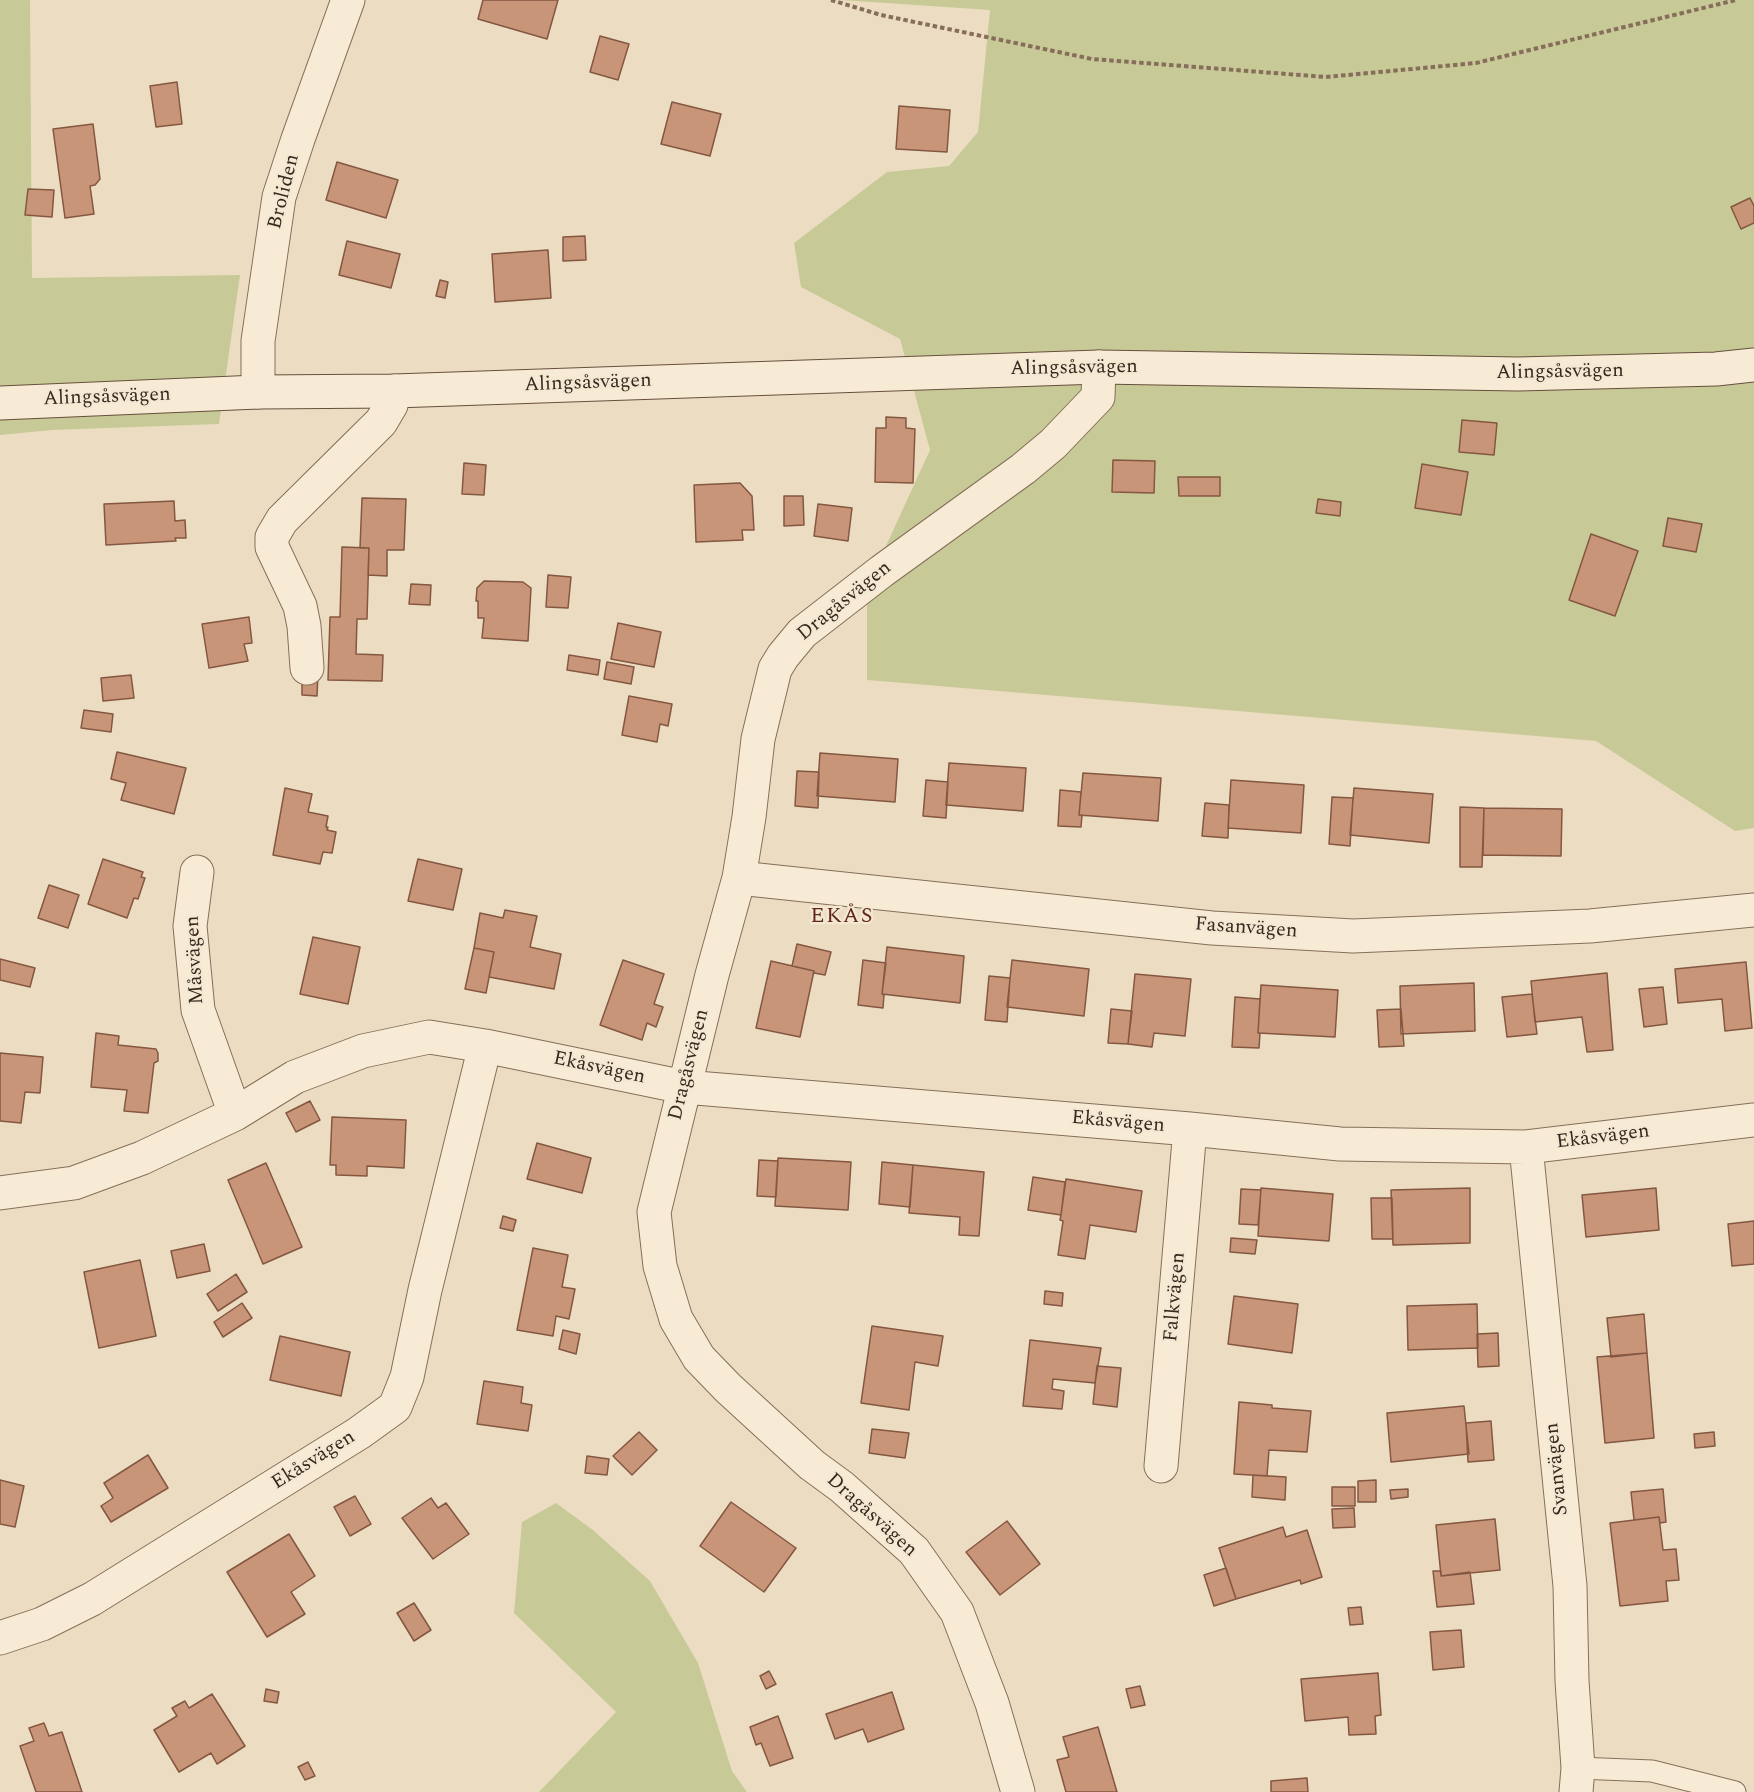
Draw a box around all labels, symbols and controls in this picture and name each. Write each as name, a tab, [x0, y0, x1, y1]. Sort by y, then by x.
street label: Broliden	[264, 152, 306, 232]
street label: Alingsåsvägen	[1010, 356, 1138, 382]
street label: Alingsåsvägen	[1496, 360, 1624, 386]
street label: Alingsåsvägen	[524, 370, 652, 398]
street label: Alingsåsvägen	[43, 384, 171, 412]
street label: Dragåsvägen	[793, 557, 897, 647]
district label: EKÅS	[810, 905, 874, 931]
street label: Fasanvägen	[1194, 913, 1298, 945]
street label: Måsvägen	[182, 915, 210, 1005]
street label: Dragåsvägen	[665, 1007, 715, 1123]
street label: Ekåsvägen	[551, 1048, 647, 1090]
street label: Ekåsvägen	[1070, 1107, 1166, 1139]
street label: Ekåsvägen	[1555, 1120, 1651, 1156]
street label: Falkvägen	[1160, 1251, 1192, 1343]
street label: Svanvägen	[1541, 1421, 1575, 1517]
street label: Ekåsvägen	[268, 1426, 360, 1496]
street label: Dragåsvägen	[821, 1469, 921, 1563]

